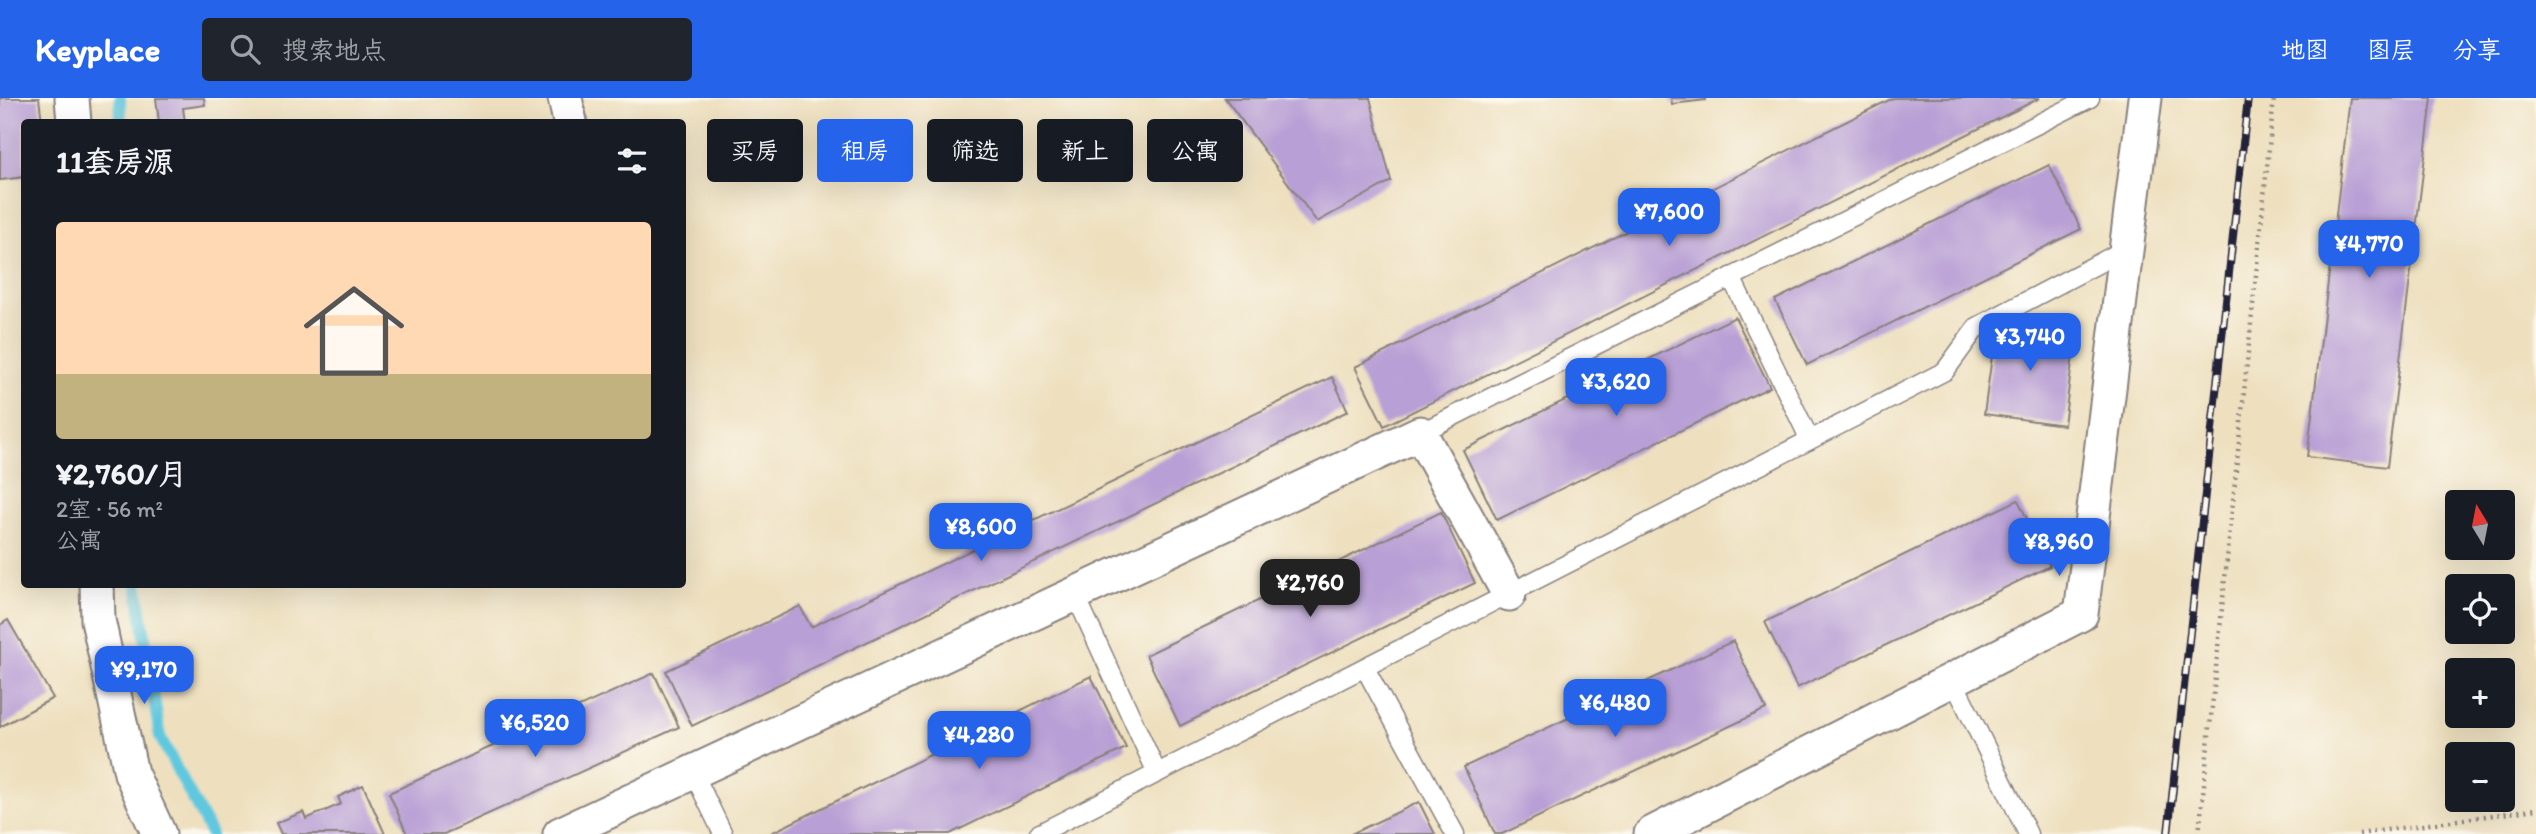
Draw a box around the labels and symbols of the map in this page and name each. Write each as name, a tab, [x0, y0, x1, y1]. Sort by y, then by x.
pin: ¥7,600	[1612, 188, 1726, 248]
pin: ¥4,770	[2312, 220, 2426, 280]
pin: ¥3,740	[1973, 314, 2087, 373]
pin: ¥3,620	[1559, 358, 1673, 418]
north arrow	[2445, 490, 2515, 560]
pin: ¥8,600	[924, 504, 1038, 563]
pin: ¥8,960	[2002, 518, 2116, 578]
pin: ¥2,760	[1253, 560, 1367, 619]
pin: ¥9,170	[87, 646, 201, 706]
pin: ¥6,480	[1558, 680, 1672, 739]
pin: ¥6,520	[478, 700, 592, 759]
pin: ¥4,280	[922, 712, 1036, 771]

